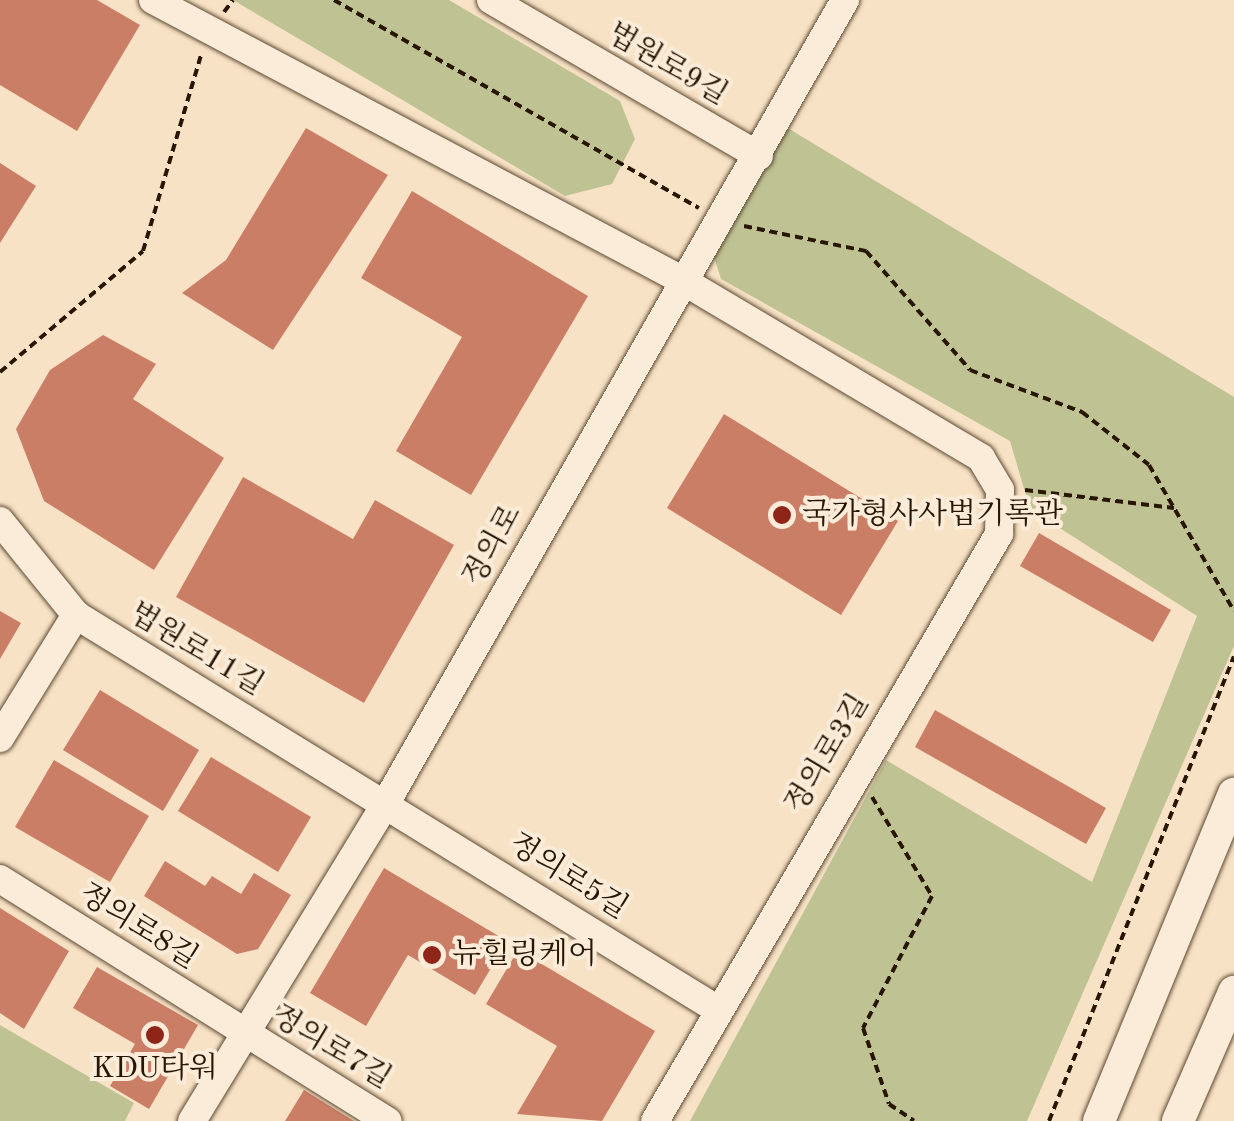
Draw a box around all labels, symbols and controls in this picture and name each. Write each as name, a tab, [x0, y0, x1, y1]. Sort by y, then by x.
street label: 법원로9길	[600, 16, 734, 114]
place label: 국가형사사법기록관	[802, 497, 1063, 533]
street label: 정의로	[456, 499, 530, 593]
marker: 국가형사사법기록관	[771, 504, 793, 526]
street label: 법원로11길	[122, 596, 270, 704]
street label: 정의로3길	[778, 688, 878, 820]
street label: 정의로5길	[502, 826, 634, 928]
street label: 정의로8길	[72, 876, 204, 978]
place label: 뉴힐링케어	[452, 937, 597, 973]
marker: 뉴힐링케어	[421, 944, 443, 966]
street label: 정의로7길	[265, 998, 397, 1098]
marker: KDU타워	[144, 1024, 166, 1046]
place label: KDU타워	[92, 1051, 218, 1087]

